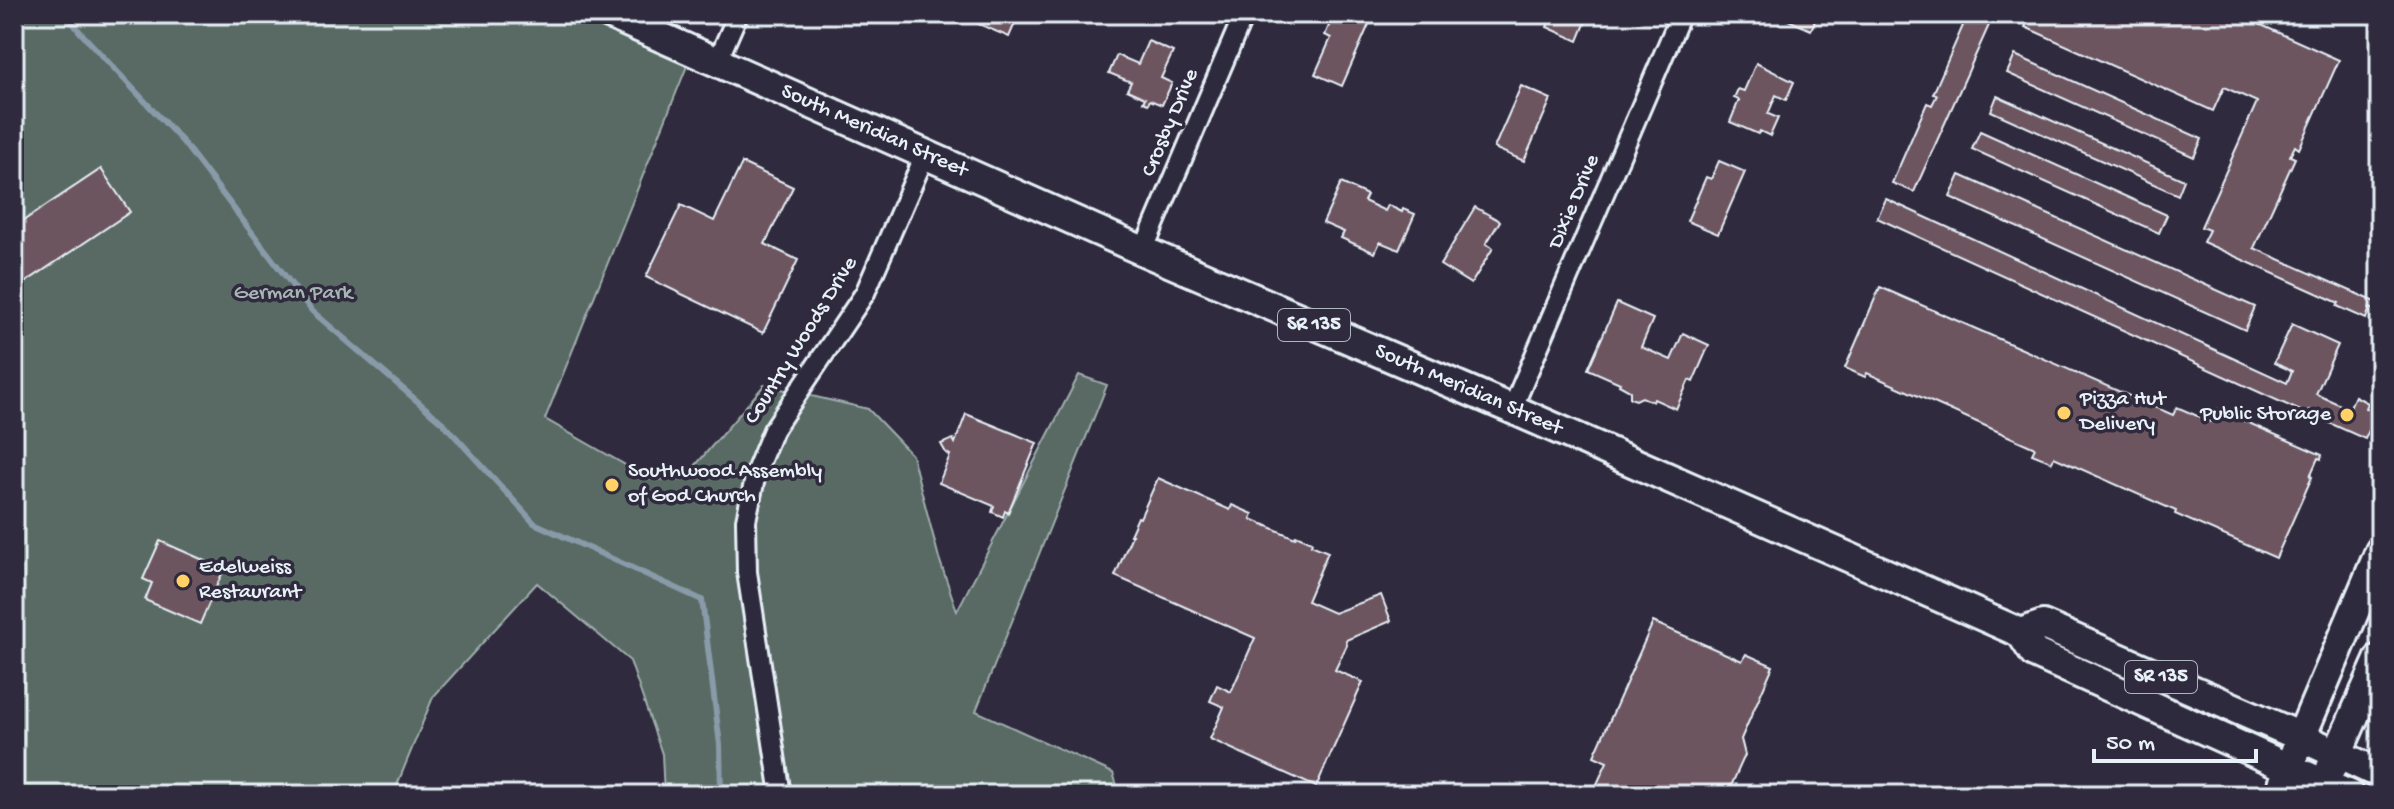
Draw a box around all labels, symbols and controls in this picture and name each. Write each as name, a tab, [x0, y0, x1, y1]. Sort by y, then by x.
street label: Crosby Drive	[1137, 64, 1206, 181]
street label: South Meridian Street	[777, 79, 973, 185]
street label: Dixie Drive	[1543, 150, 1607, 255]
street label: Country Woods Drive	[740, 252, 864, 430]
park label: German Park	[234, 281, 354, 307]
road number: SR 135	[1278, 309, 1350, 341]
street label: South Meridian Street	[1370, 339, 1568, 443]
place label: Pizza Hut Delivery	[2078, 387, 2168, 438]
place label: Public Storage	[2199, 402, 2332, 428]
marker: Pizza Hut Delivery	[2055, 404, 2073, 422]
marker: Public Storage	[2338, 406, 2356, 424]
place label: Southwood Assembly of God Church	[628, 459, 822, 510]
marker: Southwood Assembly of God Church	[603, 476, 621, 494]
place label: Edelweiss Restaurant	[199, 555, 303, 606]
marker: Edelweiss Restaurant	[174, 572, 192, 590]
road number: SR 135	[2125, 661, 2197, 693]
scale bar	[2094, 713, 2256, 763]
text: 50 m	[2106, 730, 2155, 759]

